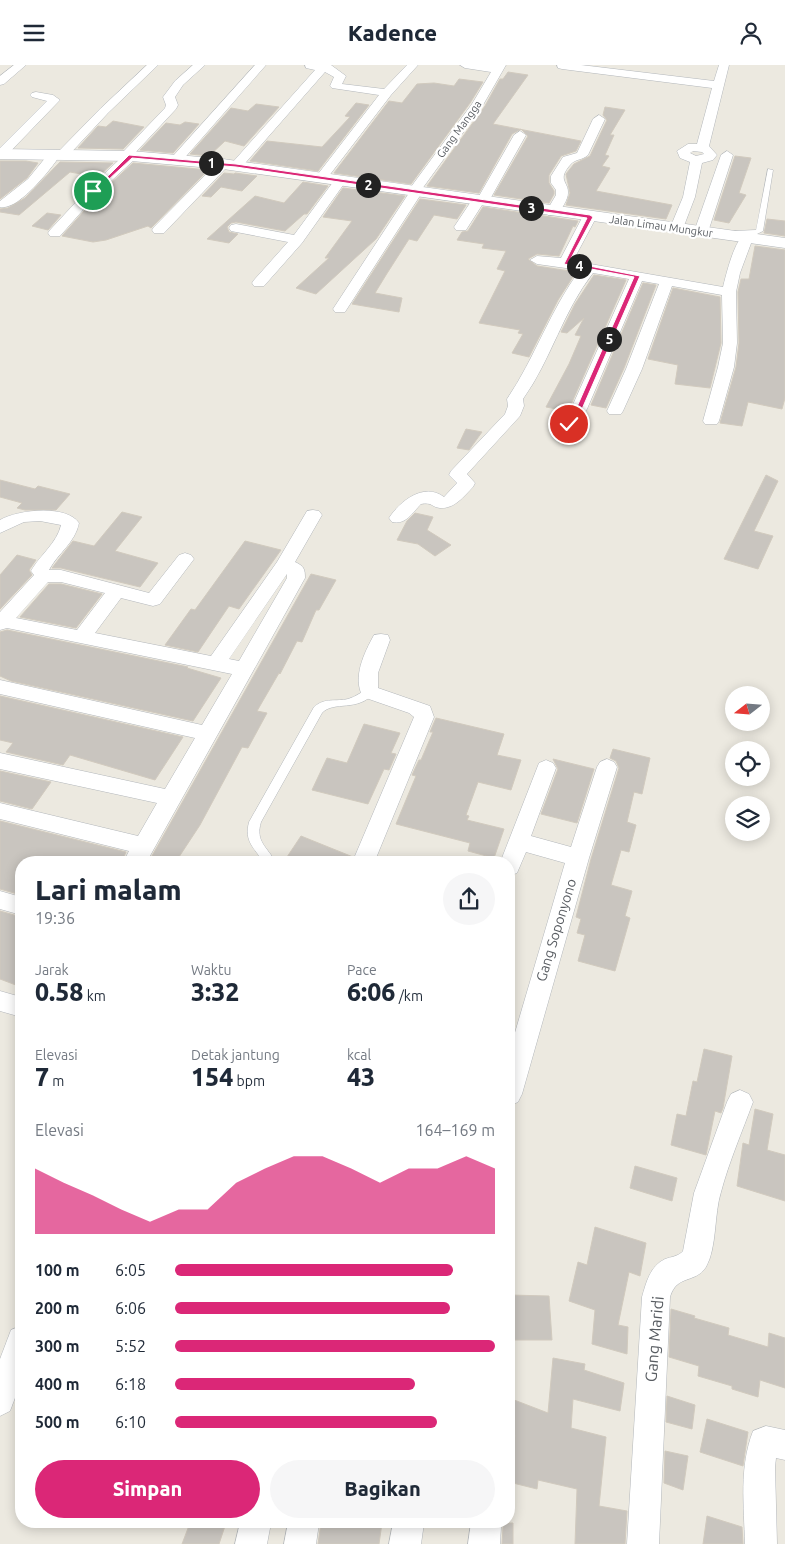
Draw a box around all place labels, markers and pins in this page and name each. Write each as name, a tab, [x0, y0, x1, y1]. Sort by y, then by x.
pin: 1	[198, 151, 224, 175]
pin	[72, 170, 114, 212]
pin: 2	[356, 173, 380, 197]
pin: 3	[518, 195, 544, 221]
pin: 4	[566, 253, 592, 279]
pin: 5	[596, 327, 622, 351]
pin	[548, 403, 590, 445]

